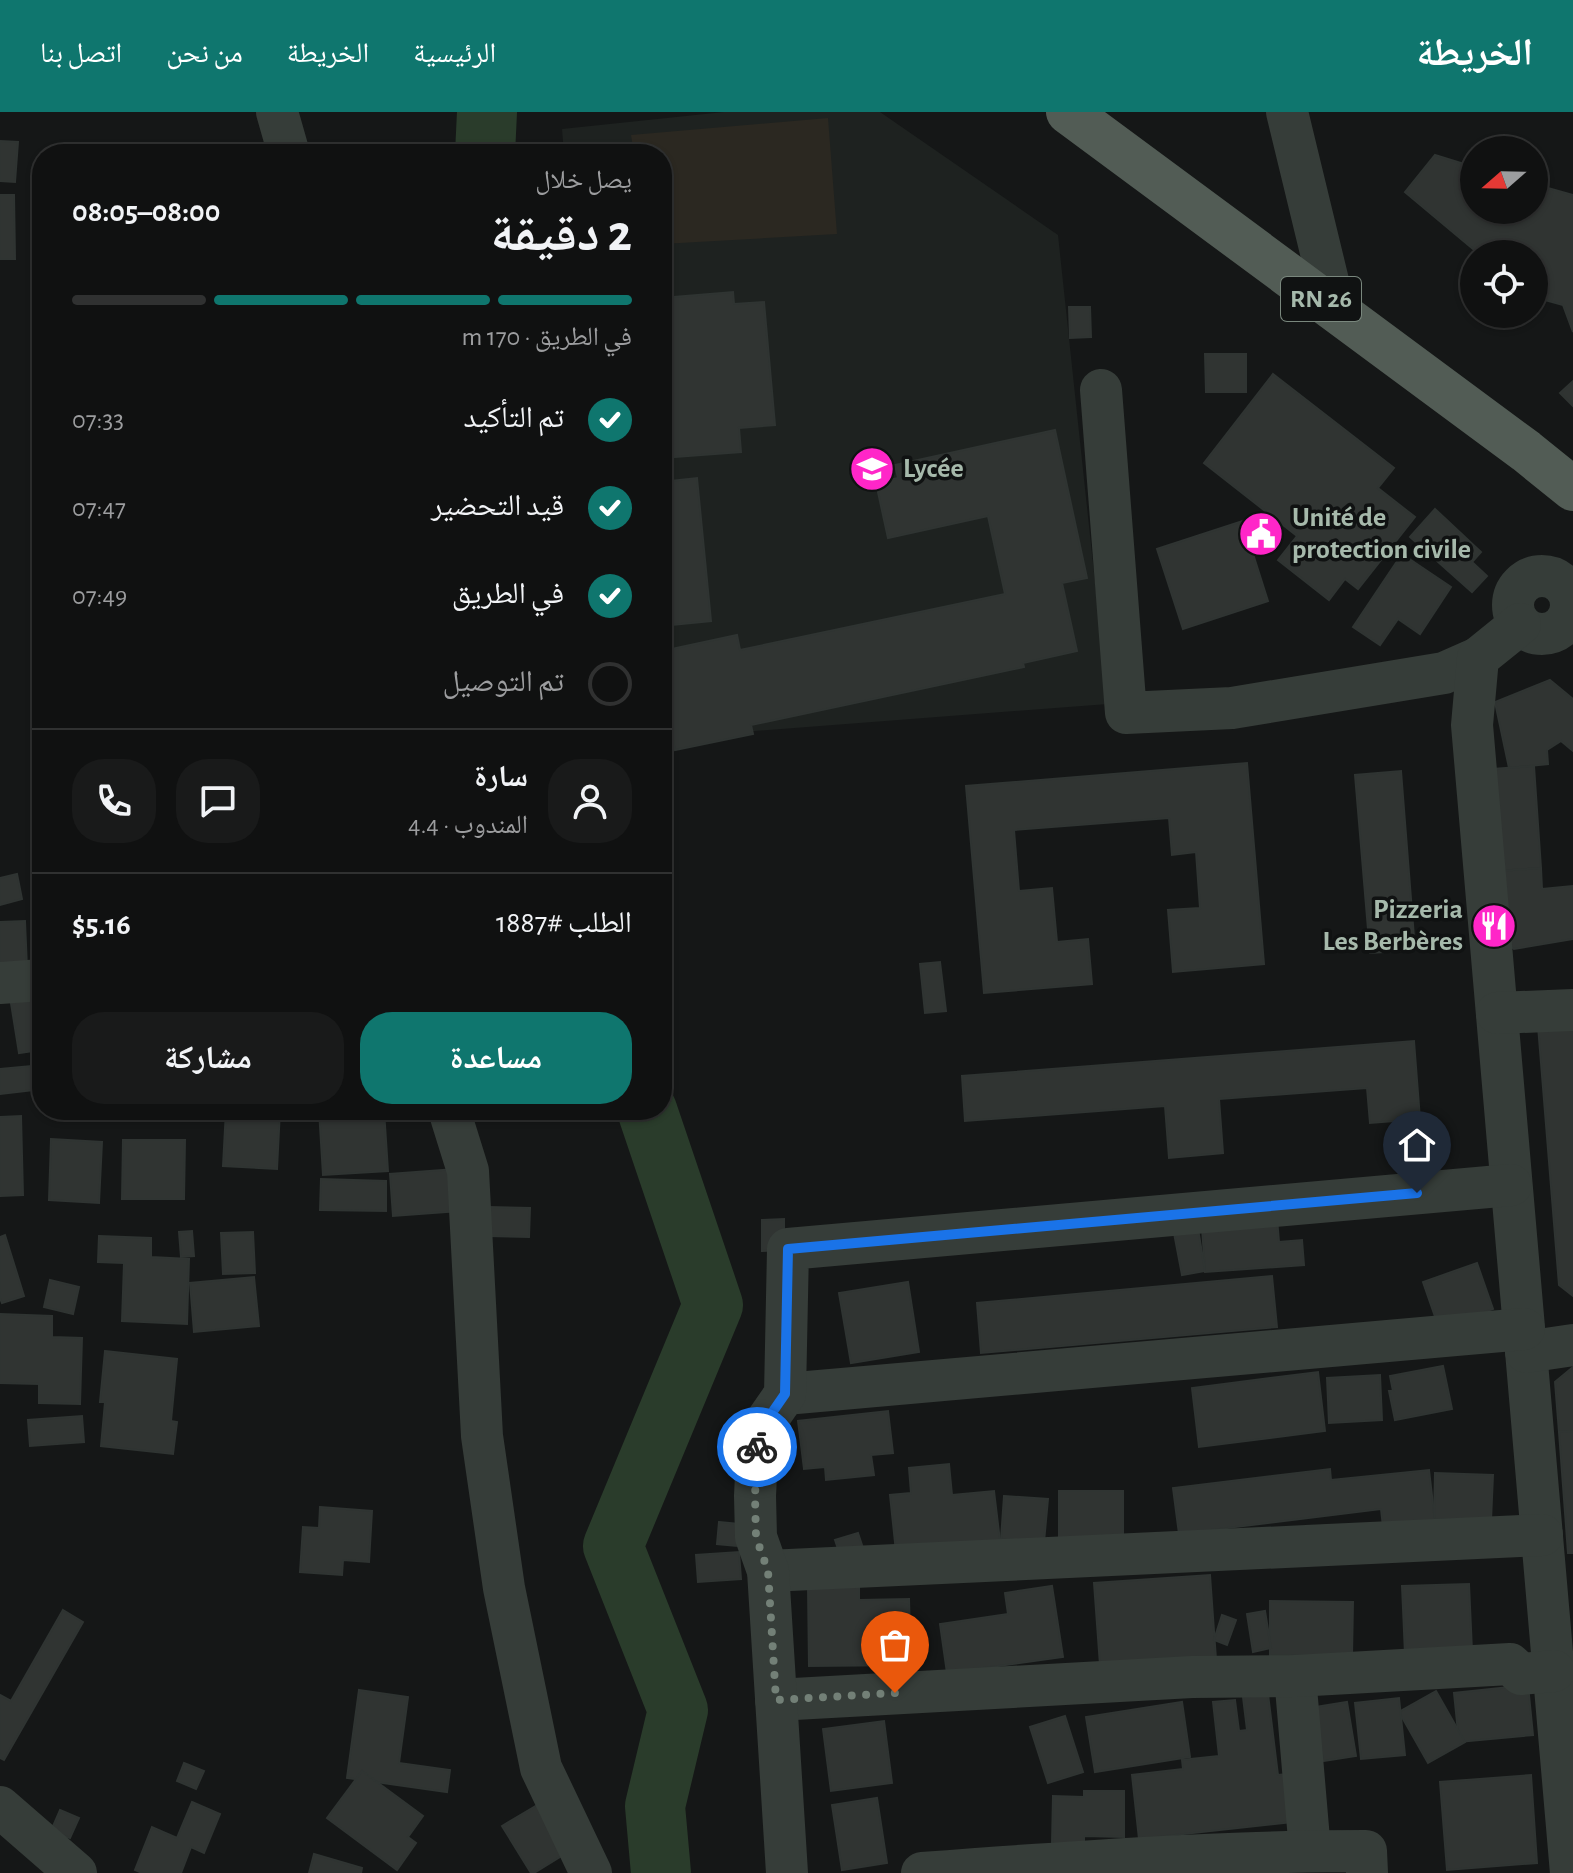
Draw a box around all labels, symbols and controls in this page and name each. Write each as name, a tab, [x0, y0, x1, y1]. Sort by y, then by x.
text: الخريطة	[1416, 35, 1533, 73]
text: اتصل بنا	[40, 40, 122, 68]
text: من نحن	[166, 40, 243, 68]
text: الخريطة	[287, 40, 369, 68]
text: الرئيسية	[413, 40, 496, 68]
north arrow	[1460, 136, 1548, 224]
map controls	[1460, 136, 1548, 328]
text: يصل خلال	[535, 167, 632, 193]
text: 08:00–08:05	[72, 197, 220, 227]
text: 2 دقيقة	[490, 208, 632, 260]
button: locate	[1460, 240, 1548, 328]
road number: RN 26	[1281, 277, 1361, 321]
text: في الطريق · 170 m	[462, 324, 632, 350]
icon: check	[588, 398, 632, 442]
text: تم التأكيد	[464, 403, 564, 433]
text: 07:33	[72, 407, 124, 433]
school or university icon: Lycée	[848, 445, 896, 493]
place label: Lycée	[903, 455, 964, 483]
icon: check	[588, 486, 632, 530]
text: قيد التحضير	[431, 491, 564, 521]
text: 07:47	[72, 495, 126, 521]
place label: Unité de protection civile	[1292, 504, 1471, 564]
public building icon: Unité de protection civile	[1237, 510, 1285, 558]
icon: check	[588, 574, 632, 618]
text: في الطريق	[452, 579, 564, 609]
text: 07:49	[72, 583, 127, 609]
text: تم التوصيل	[442, 667, 564, 697]
button: phone	[72, 759, 156, 843]
button: chat	[176, 759, 260, 843]
button: person	[548, 759, 632, 843]
text: سارة	[474, 762, 528, 792]
text: المندوب · 4.4	[408, 812, 528, 838]
place label: Pizzeria Les Berbères	[1323, 896, 1463, 956]
restaurant icon: Pizzeria Les Berbères	[1470, 902, 1518, 950]
text: الطلب #1887	[496, 908, 632, 938]
text: $5.16	[72, 910, 131, 940]
button: مشاركة	[72, 1012, 344, 1104]
button: مساعدة	[360, 1012, 632, 1104]
pin	[1383, 1111, 1451, 1193]
icon: home	[1395, 1123, 1439, 1167]
courier	[717, 1407, 797, 1487]
icon: bike	[735, 1425, 779, 1469]
pin	[861, 1611, 929, 1693]
icon: bag	[873, 1623, 917, 1667]

